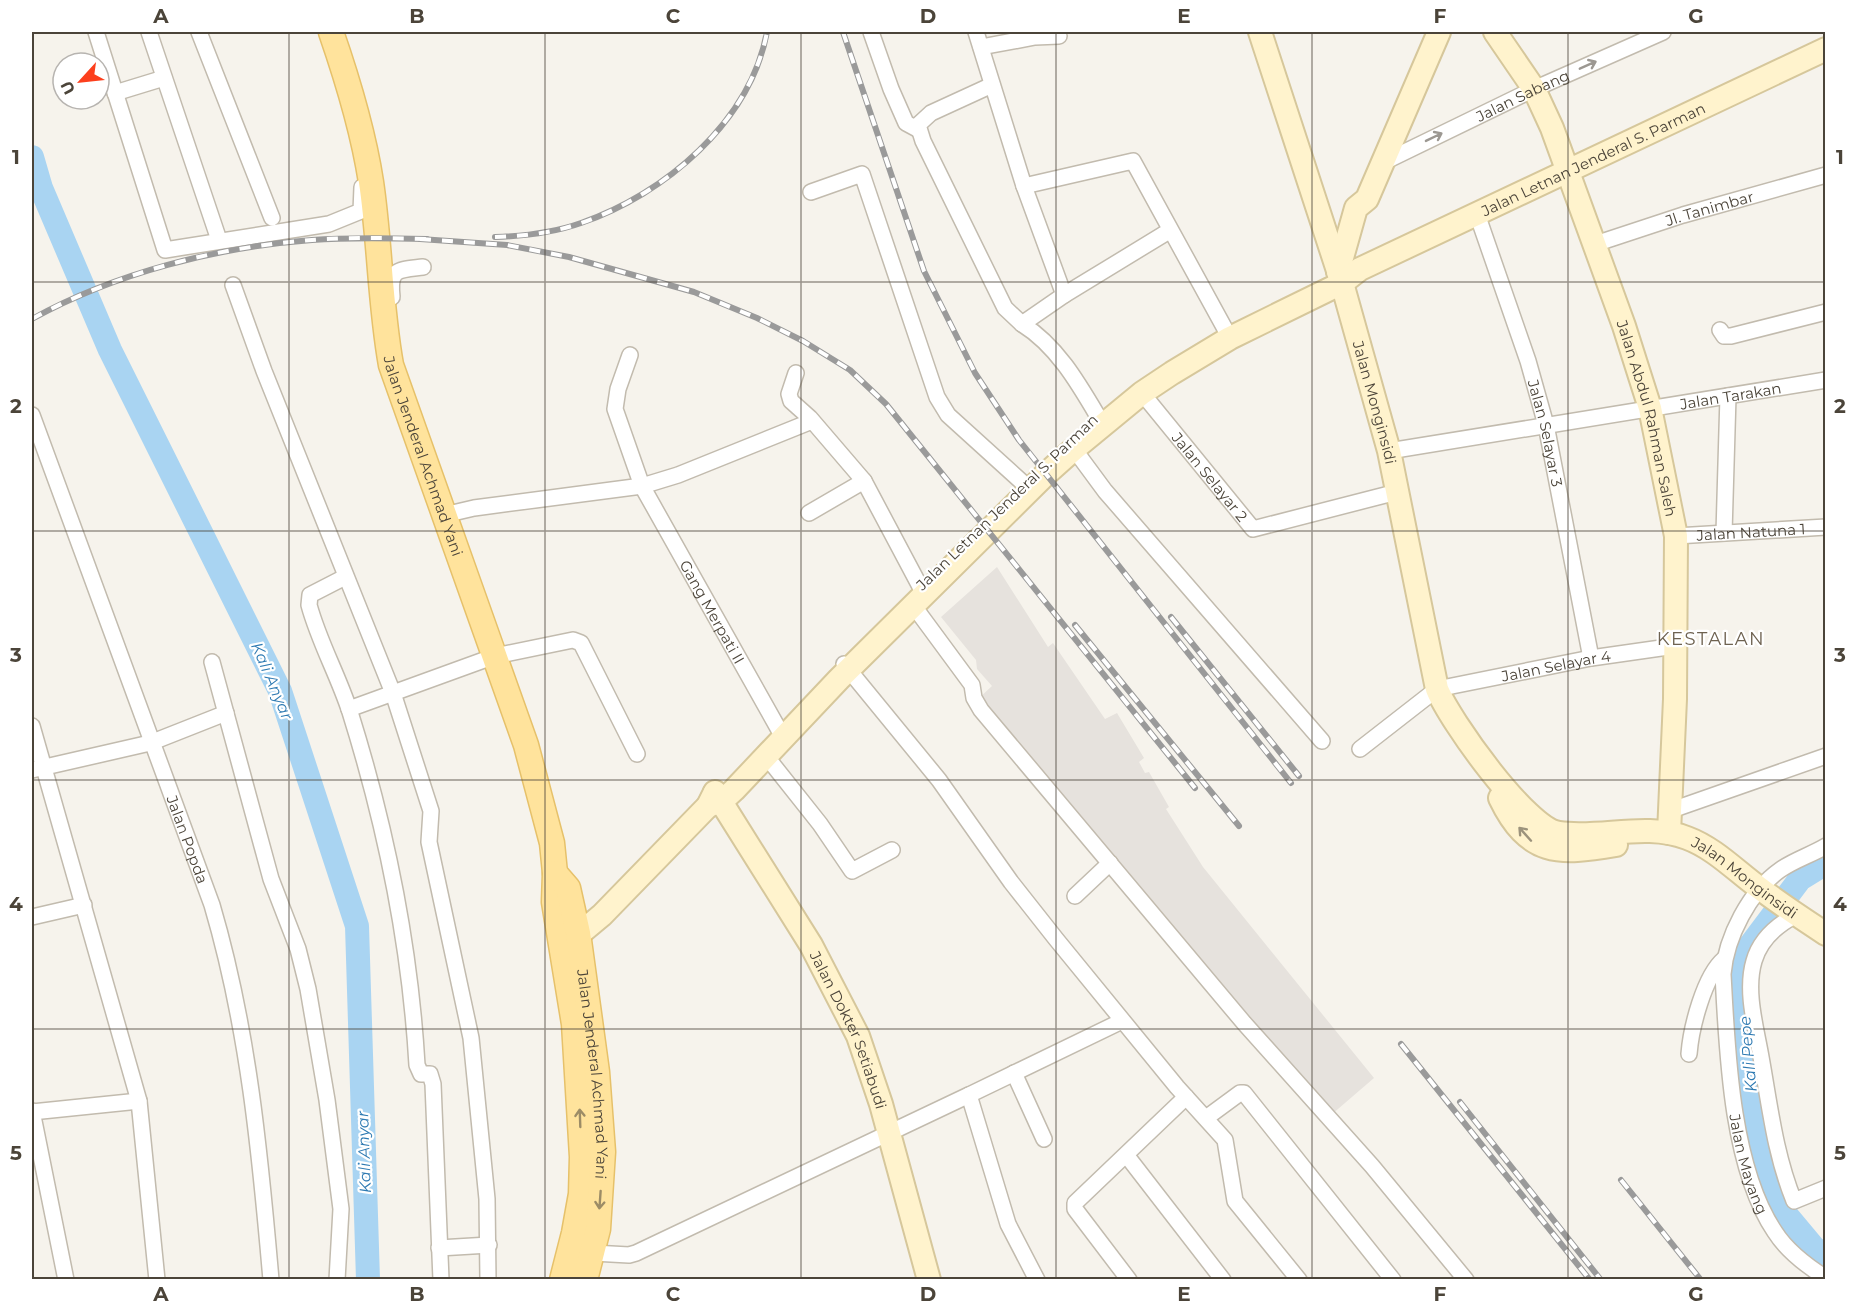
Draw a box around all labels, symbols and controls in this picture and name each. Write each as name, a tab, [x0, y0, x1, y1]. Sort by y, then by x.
text: A	[152, 4, 169, 28]
text: B	[409, 4, 425, 28]
text: C	[666, 4, 681, 28]
text: D	[920, 4, 936, 28]
text: E	[1177, 4, 1191, 28]
text: F	[1434, 4, 1447, 28]
text: G	[1688, 4, 1704, 28]
north arrow	[51, 51, 111, 111]
one-way arrow	[1578, 59, 1596, 70]
street label: Jalan Sabang	[1472, 65, 1572, 126]
text: U	[57, 78, 79, 98]
street label: Jalan Letnan Jenderal S. Parman	[1477, 98, 1708, 220]
one-way arrow	[1425, 131, 1443, 142]
text: 1	[12, 145, 20, 169]
text: 1	[1836, 145, 1844, 169]
street label: Jl. Tanimbar	[1662, 186, 1756, 230]
street label: Jalan Abdul Rahman Saleh	[1613, 316, 1681, 518]
street label: Jalan Monginsidi	[1349, 338, 1401, 466]
street label: Jalan Jenderal Achmad Yani	[380, 353, 468, 559]
street label: Jalan Selayar 3	[1524, 376, 1567, 488]
street label: Jalan Tarakan	[1677, 378, 1783, 413]
text: 2	[10, 394, 22, 418]
text: 2	[1834, 394, 1846, 418]
street label: Jalan Letnan Jenderal S. Parman	[911, 410, 1102, 595]
street label: Jalan Selayar 2	[1168, 427, 1252, 525]
street label: Jalan Natuna 1	[1695, 519, 1806, 544]
street label: Gang Merpati II	[676, 556, 749, 667]
district label: KESTALAN	[1657, 628, 1765, 650]
water label: Kali Anyar	[247, 639, 297, 723]
text: 3	[9, 643, 22, 667]
text: 3	[1833, 643, 1846, 667]
street label: Jalan Selayar 4	[1499, 646, 1612, 685]
street label: Jalan Popda	[163, 792, 213, 886]
one-way arrow	[1518, 827, 1532, 842]
street label: Jalan Monginsidi	[1688, 831, 1802, 922]
text: 4	[9, 892, 23, 916]
text: 4	[1833, 892, 1847, 916]
street label: Jalan Dokter Setiabudi	[806, 947, 891, 1111]
street label: Jalan Jenderal Achmad Yani	[573, 967, 613, 1180]
water label: Kali Pepe	[1735, 1015, 1761, 1093]
one-way arrow	[575, 1109, 586, 1129]
water label: Kali Anyar	[353, 1110, 375, 1193]
street label: Jalan Mayang	[1726, 1112, 1772, 1217]
text: 5	[10, 1141, 22, 1165]
text: 5	[1834, 1141, 1846, 1165]
one-way arrow	[594, 1189, 605, 1209]
text: A	[152, 1282, 169, 1306]
text: B	[409, 1282, 425, 1306]
text: C	[666, 1282, 681, 1306]
text: D	[920, 1282, 936, 1306]
text: E	[1177, 1282, 1191, 1306]
text: F	[1434, 1282, 1447, 1306]
text: G	[1688, 1282, 1704, 1306]

